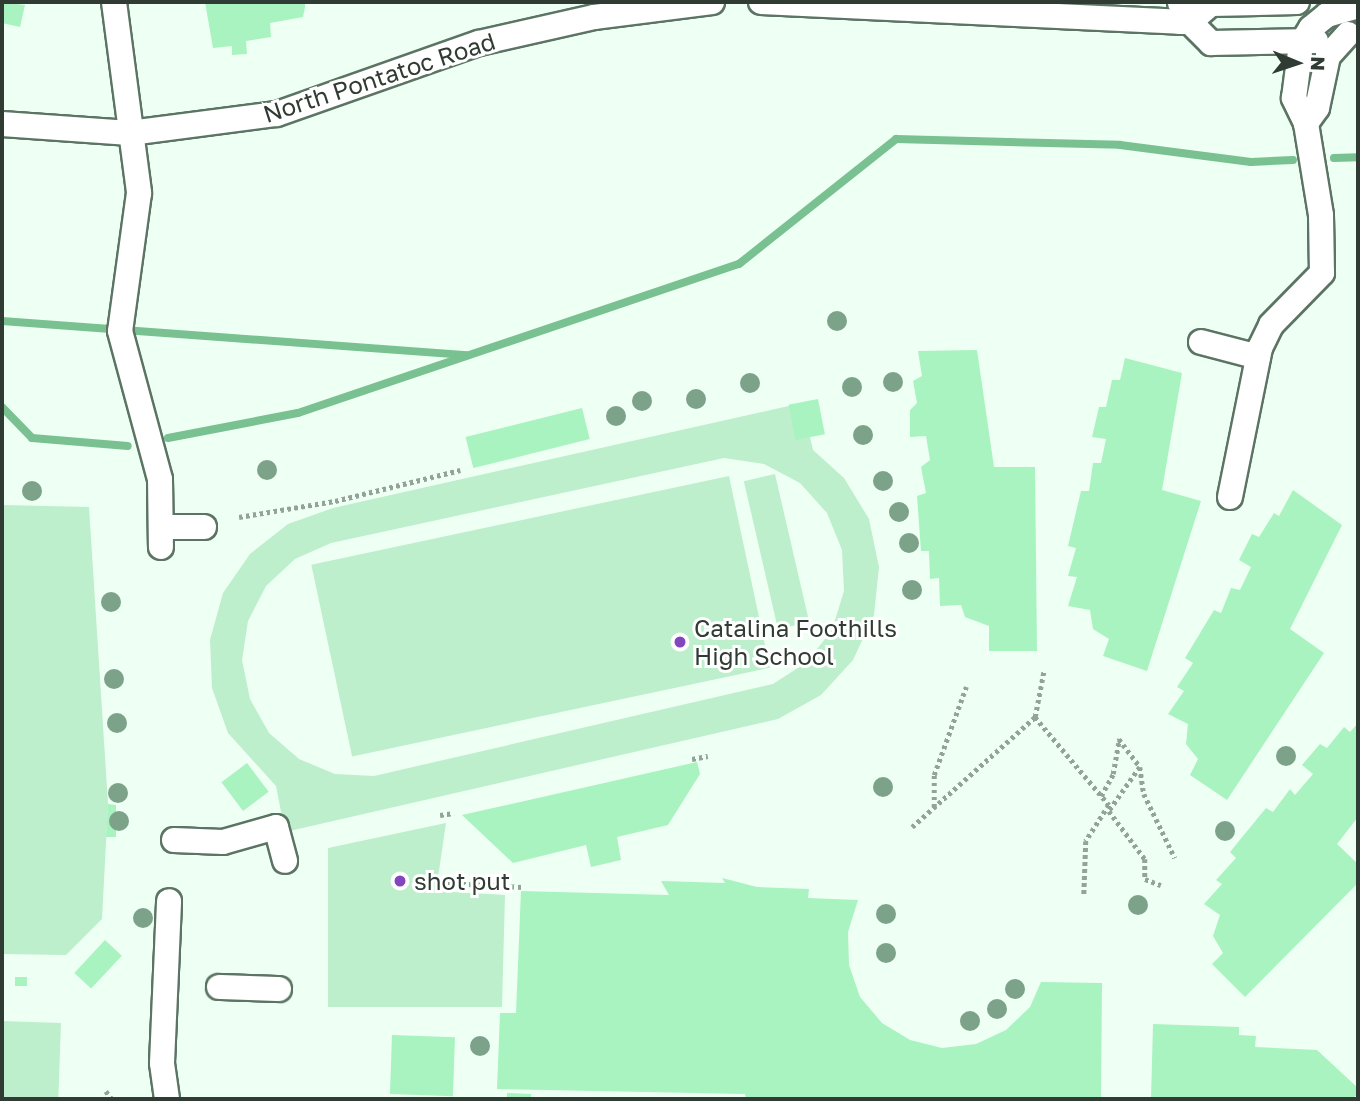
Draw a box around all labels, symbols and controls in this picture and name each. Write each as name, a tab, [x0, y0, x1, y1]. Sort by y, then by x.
street label: North Pontatoc Road	[259, 26, 499, 128]
north arrow	[1262, 28, 1332, 98]
text: N	[1307, 56, 1330, 71]
place label: Catalina Foothills High School	[694, 614, 897, 670]
marker: Catalina Foothills High School	[672, 634, 688, 650]
place label: shot put	[414, 867, 510, 895]
marker: shot put	[392, 873, 408, 889]

